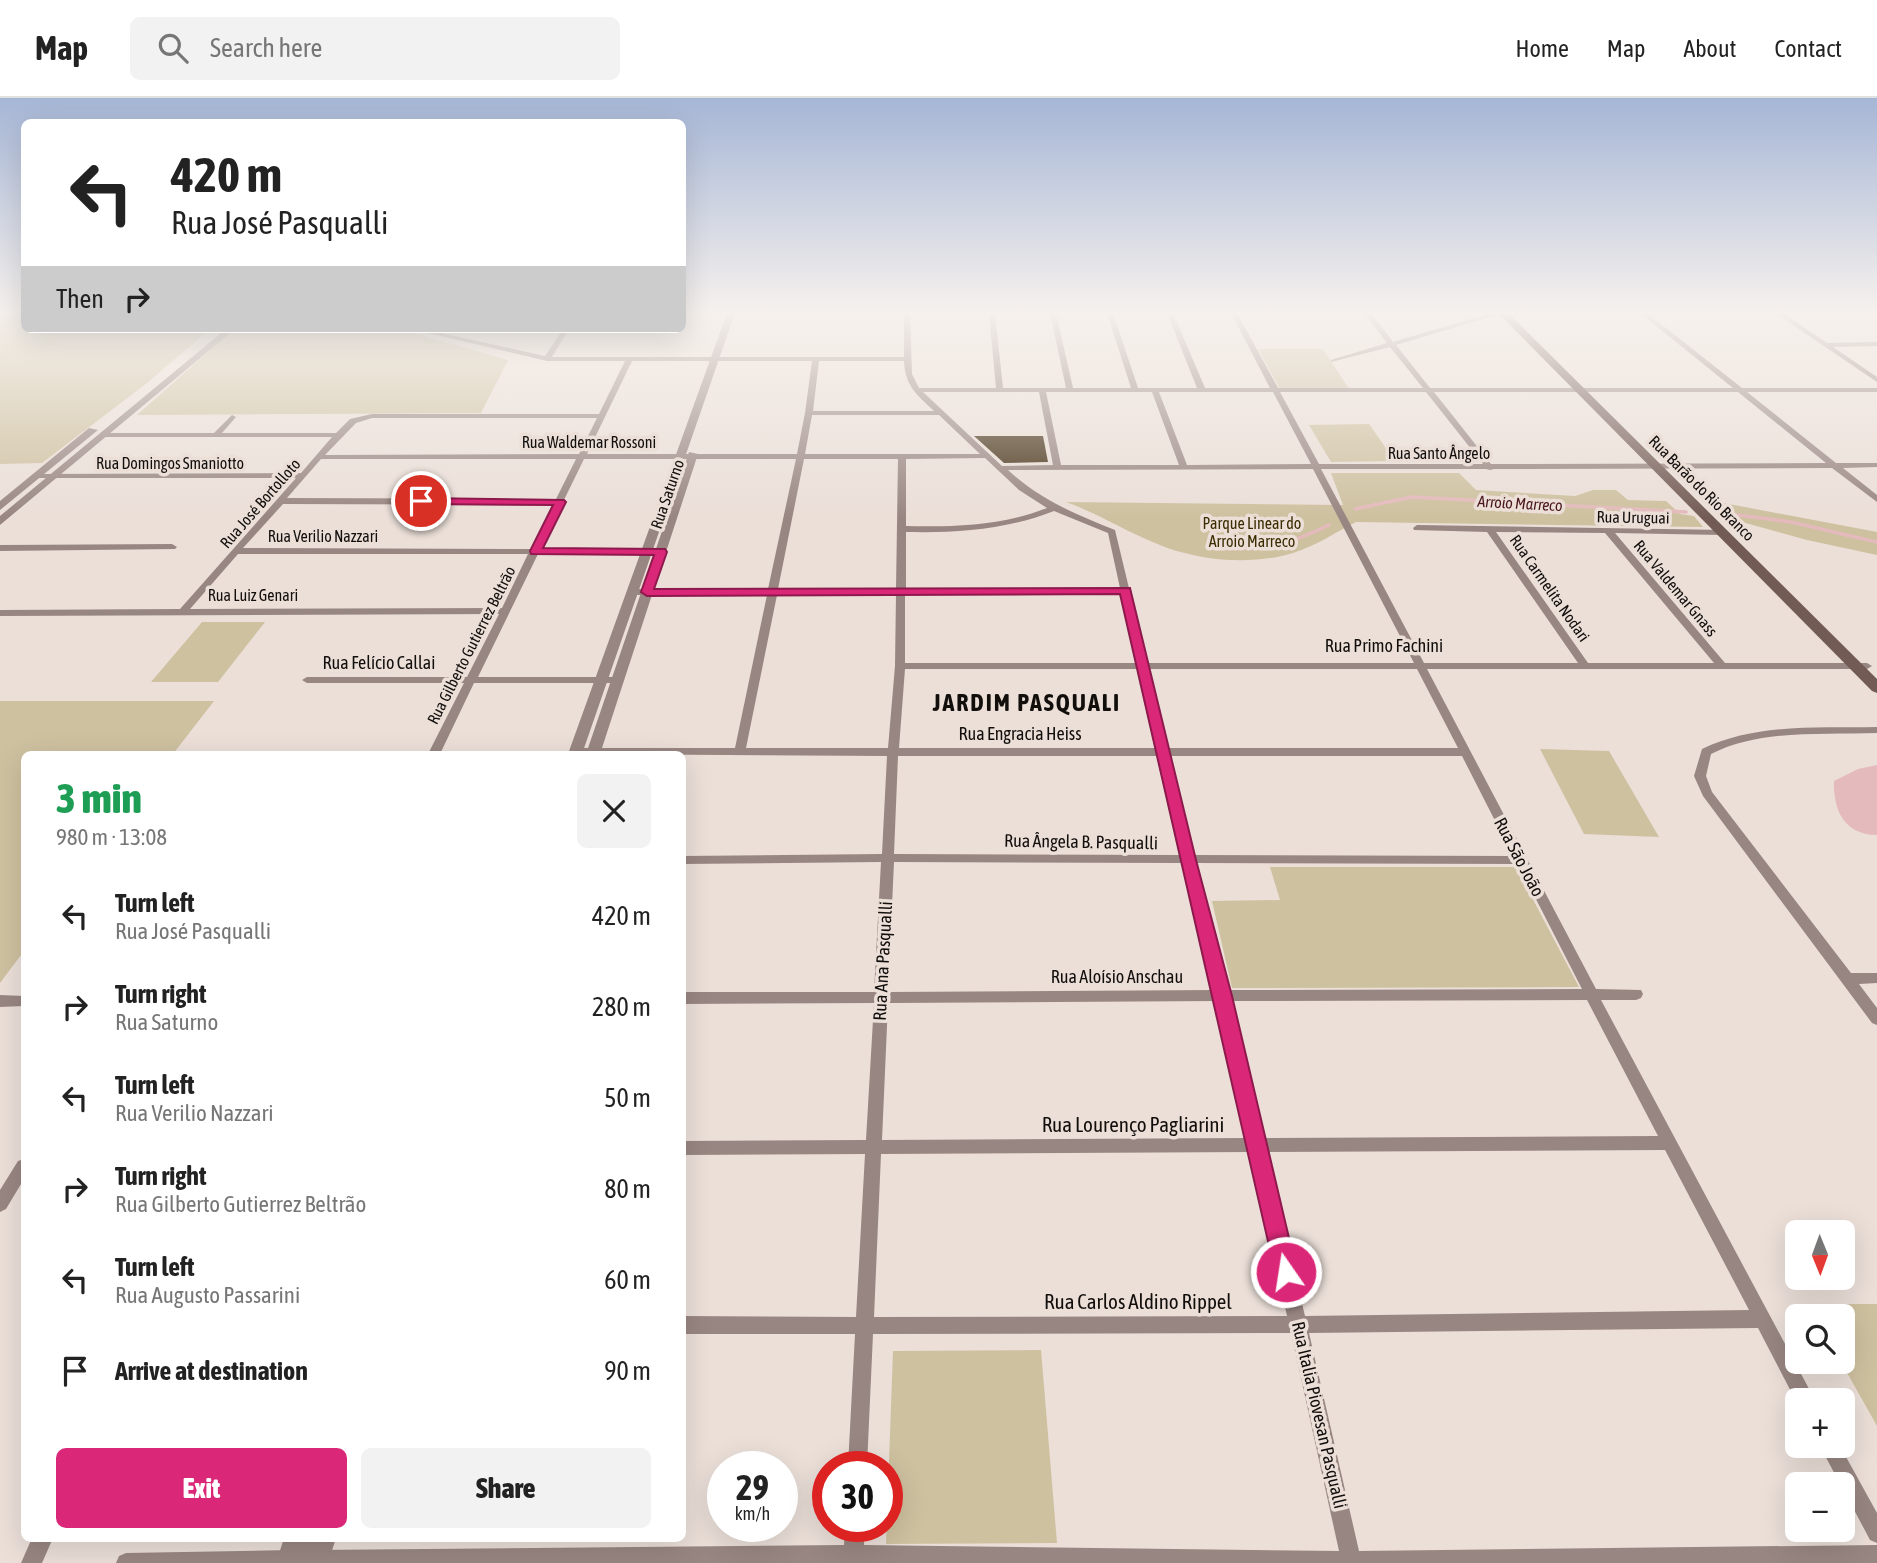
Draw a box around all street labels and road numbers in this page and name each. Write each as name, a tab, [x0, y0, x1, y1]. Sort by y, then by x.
street label: Rua Barão do Rio Branco	[1646, 432, 1758, 544]
street label: Rua Waldemar Rossoni	[522, 433, 656, 451]
street label: Rua Santo Ângelo	[1388, 444, 1490, 463]
street label: Rua Domingos Smaniotto	[96, 454, 244, 473]
street label: Rua José Bortolloto	[216, 455, 304, 551]
street label: Rua Saturno	[647, 457, 687, 531]
street label: Rua Uruguai	[1596, 507, 1670, 528]
street label: Rua Verilio Nazzari	[268, 527, 378, 545]
street label: Rua Carmelita Nodari	[1506, 531, 1594, 645]
street label: Rua Valdemar Gnass	[1631, 536, 1722, 640]
street label: Rua Gilberto Gutierrez Beltrão	[423, 563, 519, 727]
street label: Rua Luiz Genari	[208, 586, 298, 604]
street label: Rua Primo Fachini	[1325, 635, 1443, 656]
street label: Rua Felício Callai	[323, 652, 435, 673]
street label: Rua Engracia Heiss	[958, 723, 1082, 744]
street label: Rua São João	[1490, 814, 1549, 900]
street label: Rua Ângela B. Pasqualli	[1004, 830, 1158, 853]
street label: Rua Ana Pasqualli	[869, 901, 896, 1021]
street label: Rua Aloísio Anschau	[1051, 966, 1183, 987]
street label: Rua Lourenço Pagliarini	[1042, 1112, 1224, 1136]
street label: Rua Carlos Aldino Rippel	[1044, 1289, 1232, 1313]
street label: Rua Italia Piovesan Pasqualli	[1288, 1319, 1351, 1510]

